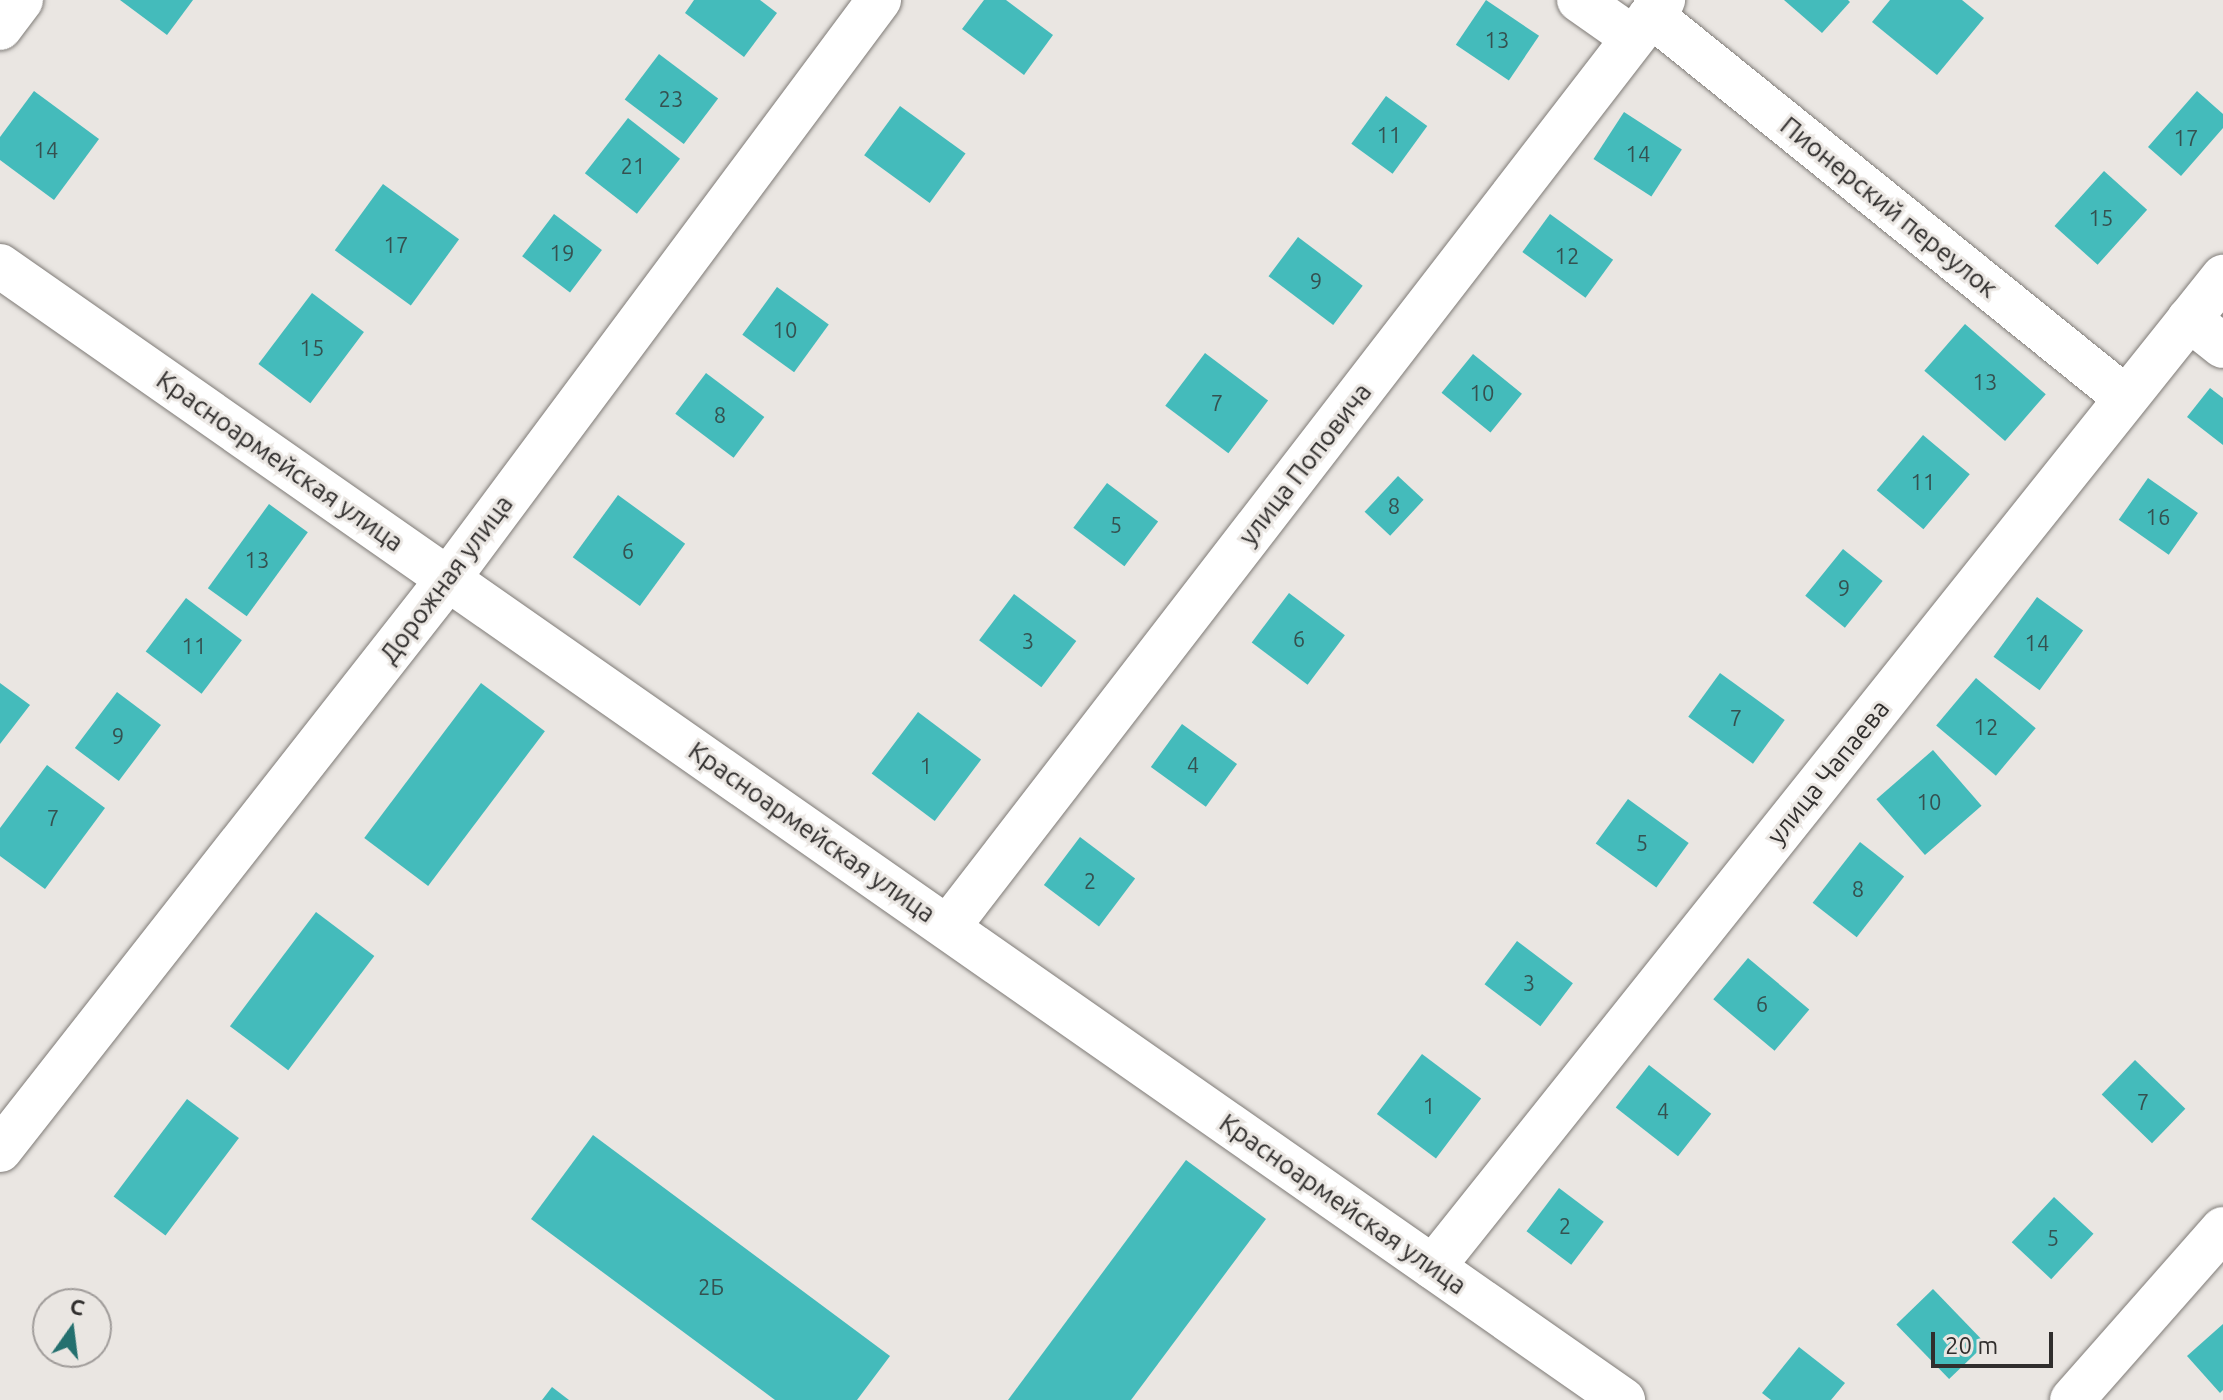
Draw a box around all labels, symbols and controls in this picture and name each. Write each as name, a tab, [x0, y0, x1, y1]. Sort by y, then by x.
house number: 13	[1485, 27, 1509, 53]
house number: 23	[659, 86, 683, 112]
street label: Пионерский переулок	[1774, 110, 2004, 304]
house number: 11	[1377, 122, 1401, 148]
house number: 17	[2174, 125, 2198, 151]
house number: 14	[34, 137, 58, 163]
house number: 14	[1626, 141, 1650, 167]
house number: 21	[621, 153, 645, 179]
house number: 15	[2089, 205, 2113, 231]
house number: 17	[384, 232, 408, 258]
house number: 19	[550, 240, 574, 266]
house number: 12	[1555, 243, 1579, 269]
house number: 9	[1310, 268, 1322, 294]
house number: 10	[773, 317, 797, 343]
house number: 15	[300, 335, 324, 361]
street label: Красноармейская улица	[151, 364, 409, 558]
house number: 13	[1973, 369, 1997, 395]
street label: улица Поповича	[1232, 377, 1378, 551]
house number: 10	[1470, 380, 1494, 406]
house number: 7	[1211, 390, 1223, 416]
house number: 8	[714, 402, 726, 428]
house number: 11	[1911, 469, 1935, 495]
street label: Дорожная улица	[373, 489, 519, 669]
house number: 8	[1388, 493, 1400, 519]
house number: 16	[2146, 504, 2170, 530]
house number: 5	[1110, 512, 1122, 538]
house number: 6	[622, 538, 634, 564]
house number: 13	[245, 547, 269, 573]
house number: 9	[1838, 575, 1850, 601]
house number: 6	[1293, 626, 1305, 652]
house number: 3	[1022, 628, 1034, 654]
house number: 14	[2025, 630, 2049, 656]
house number: 11	[182, 633, 206, 659]
street label: улица Чапаева	[1760, 693, 1896, 851]
house number: 7	[1730, 705, 1742, 731]
house number: 12	[1974, 714, 1998, 740]
house number: 9	[112, 723, 124, 749]
street label: Красноармейская улица	[683, 735, 941, 929]
house number: 4	[1187, 752, 1199, 778]
house number: 1	[920, 753, 932, 779]
house number: 10	[1917, 789, 1941, 815]
house number: 7	[47, 805, 59, 831]
house number: 5	[1636, 830, 1648, 856]
house number: 2	[1084, 868, 1096, 894]
house number: 8	[1852, 876, 1864, 902]
house number: 3	[1523, 970, 1535, 996]
house number: 6	[1756, 991, 1768, 1017]
house number: 7	[2137, 1089, 2149, 1115]
house number: 1	[1423, 1093, 1435, 1119]
house number: 4	[1657, 1098, 1669, 1124]
street label: Красноармейская улица	[1214, 1107, 1472, 1301]
house number: 2	[1559, 1213, 1571, 1239]
house number: 5	[2047, 1225, 2059, 1251]
house number: 2Б	[698, 1274, 724, 1300]
north arrow	[32, 1288, 112, 1368]
text: С	[68, 1292, 87, 1320]
scale bar	[1935, 1316, 2057, 1366]
text: 20 m	[1945, 1332, 1998, 1359]

